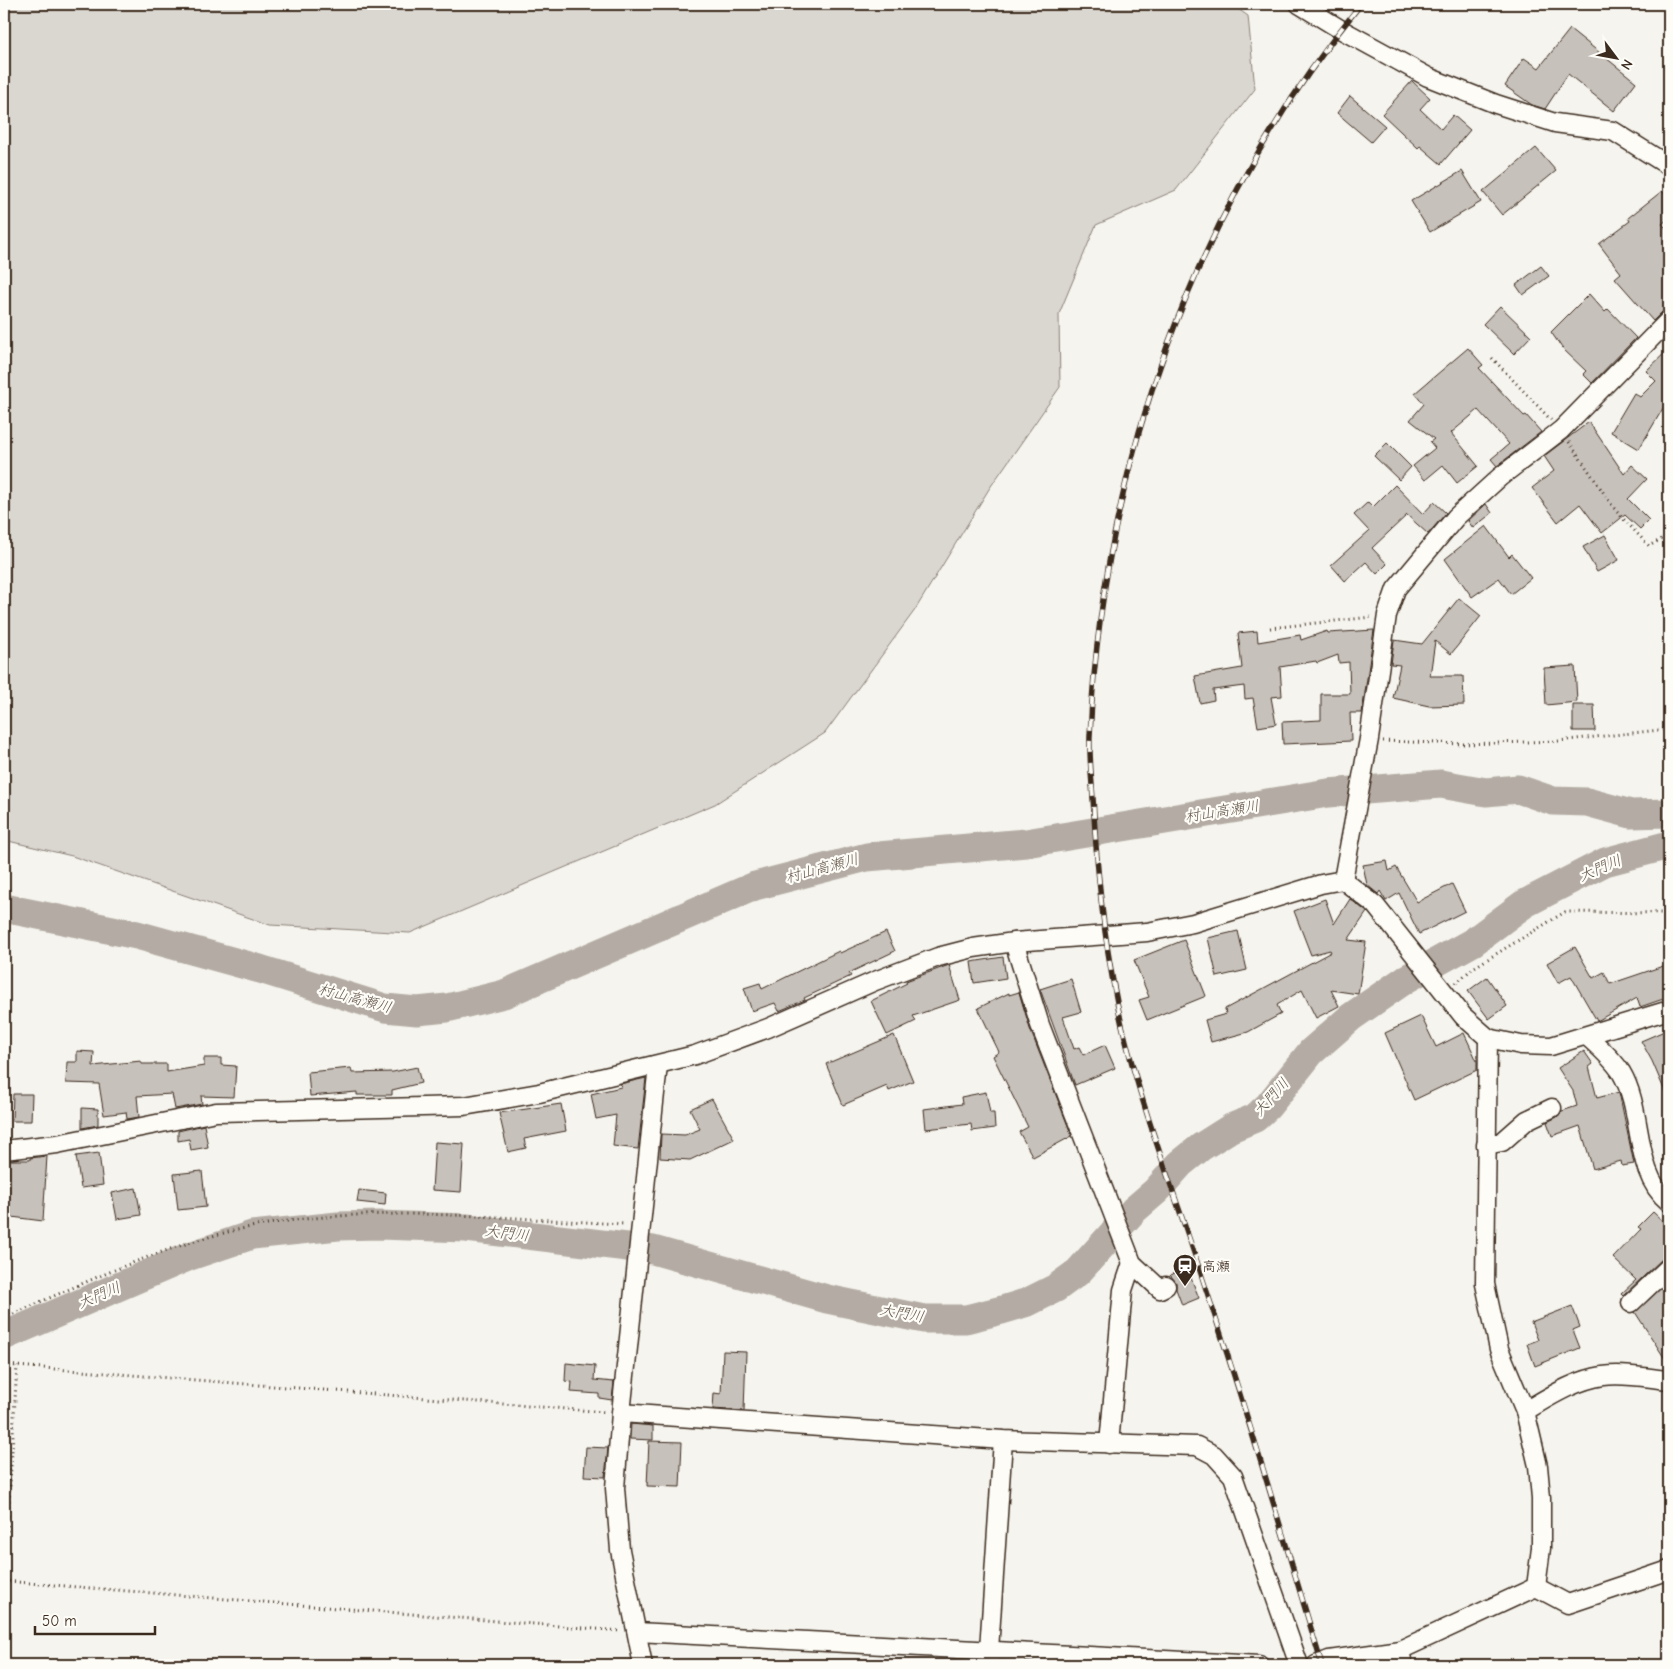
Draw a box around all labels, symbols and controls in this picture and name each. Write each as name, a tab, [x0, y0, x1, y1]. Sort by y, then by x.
north arrow	[1590, 32, 1640, 82]
text: N	[1617, 56, 1636, 73]
water label: 村山高瀬川	[1184, 796, 1260, 826]
water label: 村山高瀬川	[783, 850, 861, 886]
water label: 大門川	[1576, 851, 1624, 885]
water label: 村山高瀬川	[316, 980, 394, 1016]
water label: 大門川	[1249, 1074, 1293, 1120]
water label: 大門川	[484, 1221, 530, 1245]
station icon: 高瀬	[1172, 1253, 1198, 1287]
place label: 高瀬	[1202, 1258, 1230, 1275]
water label: 大門川	[75, 1278, 123, 1312]
water label: 大門川	[878, 1300, 926, 1326]
scale bar	[35, 1604, 155, 1636]
text: 50 m	[42, 1612, 77, 1630]

